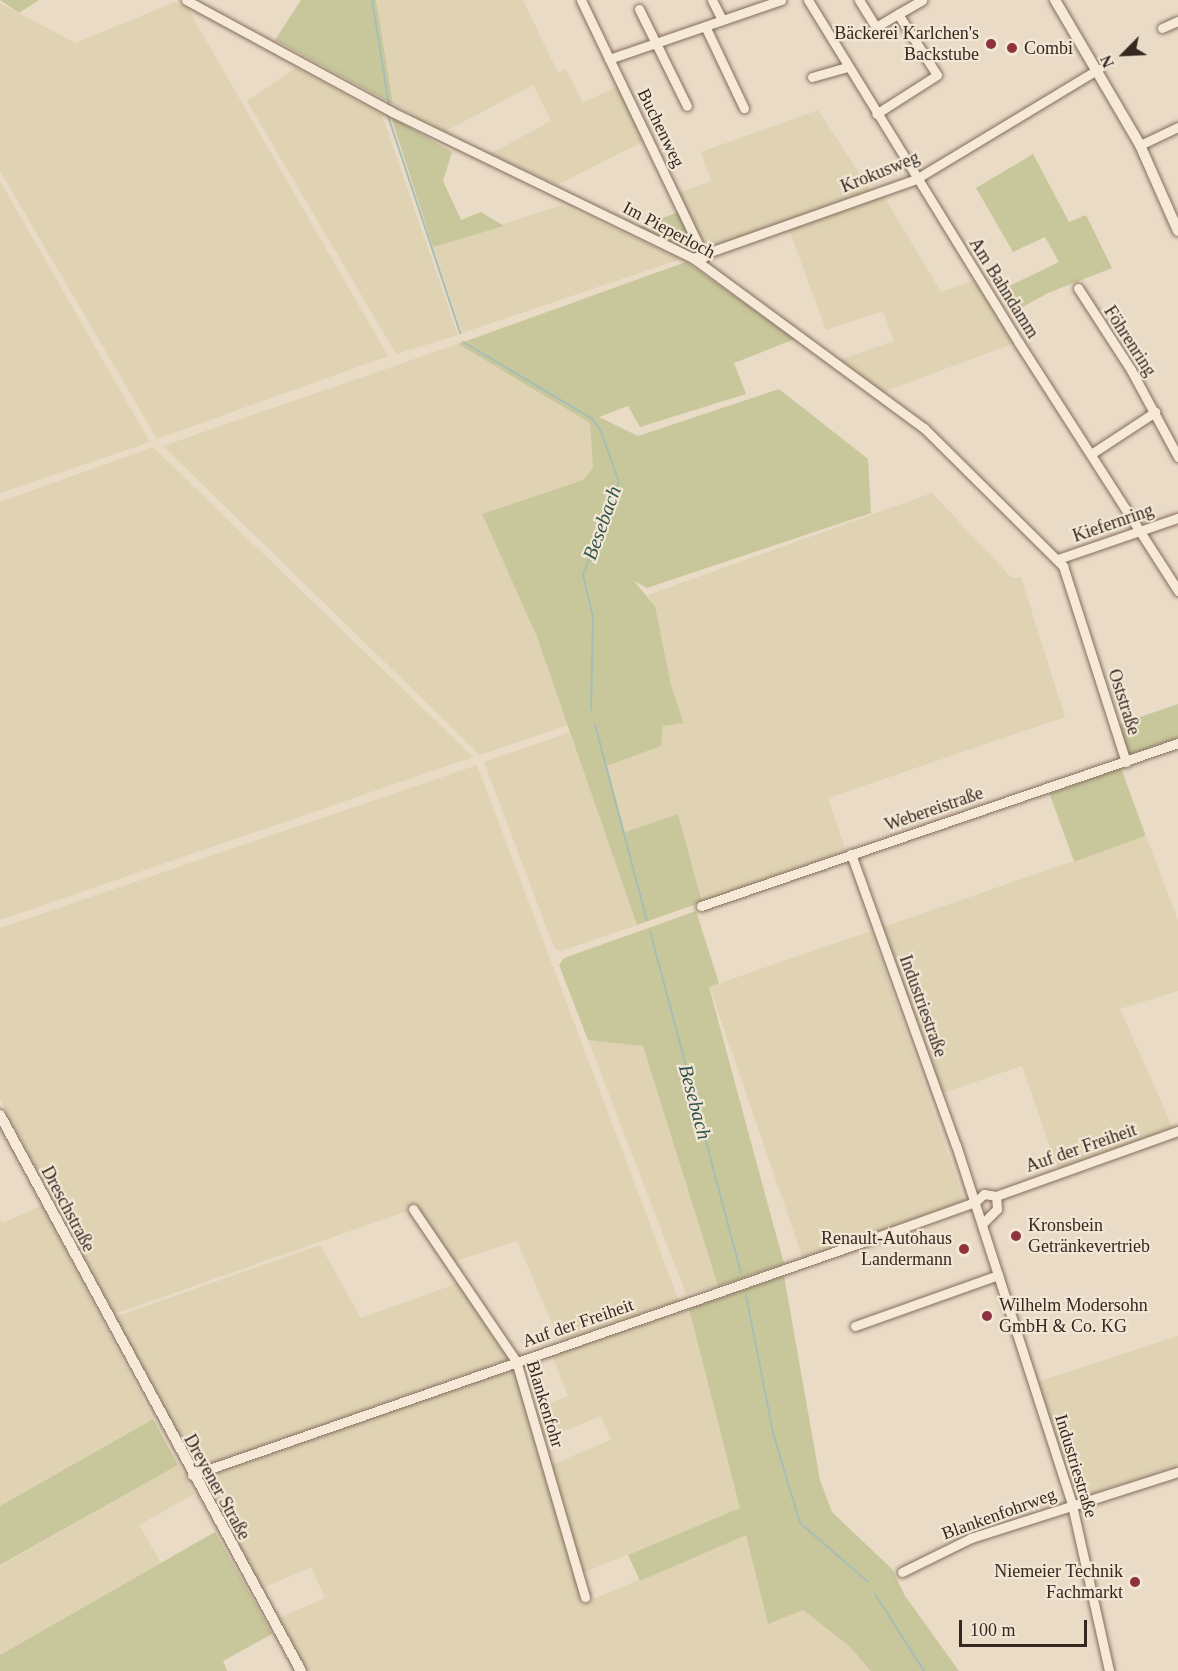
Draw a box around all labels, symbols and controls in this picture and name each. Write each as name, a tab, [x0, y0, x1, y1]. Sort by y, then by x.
place label: Bäckerei Karlchen's Backstube	[834, 23, 979, 66]
north arrow	[1094, 24, 1154, 84]
marker: Bäckerei Karlchen's Backstube	[984, 37, 998, 51]
place label: Combi	[1024, 37, 1073, 59]
marker: Combi	[1005, 41, 1019, 55]
text: N	[1097, 53, 1117, 70]
street label: Buchenweg	[633, 85, 689, 171]
street label: Krokusweg	[837, 146, 923, 198]
street label: Im Pieperloch	[619, 197, 719, 263]
street label: Am Bahndamm	[965, 234, 1043, 342]
street label: Föhrenring	[1099, 302, 1161, 380]
water label: Besebach	[578, 483, 626, 563]
street label: Kiefernring	[1070, 499, 1156, 547]
street label: Oststraße	[1103, 666, 1145, 738]
street label: Webereistraße	[882, 782, 986, 836]
street label: Industriestraße	[895, 952, 951, 1060]
water label: Besebach	[673, 1062, 717, 1142]
street label: Auf der Freiheit	[1023, 1119, 1139, 1177]
street label: Dreschstraße	[36, 1162, 100, 1256]
place label: Kronsbein Getränkevertrieb	[1028, 1215, 1150, 1258]
place label: Renault-Autohaus Landermann	[821, 1228, 952, 1270]
marker: Kronsbein Getränkevertrieb	[1009, 1229, 1023, 1243]
marker: Renault-Autohaus Landermann	[957, 1242, 971, 1256]
street label: Auf der Freiheit	[520, 1294, 636, 1352]
place label: Wilhelm Modersohn GmbH & Co. KG	[999, 1295, 1148, 1338]
marker: Wilhelm Modersohn GmbH & Co. KG	[980, 1309, 994, 1323]
street label: Blankenfohr	[522, 1358, 568, 1450]
street label: Industriestraße	[1050, 1412, 1102, 1520]
street label: Dreyener Straße	[179, 1430, 255, 1544]
street label: Blankenfohrweg	[939, 1483, 1059, 1545]
place label: Niemeier Technik Fachmarkt	[994, 1561, 1123, 1604]
marker: Niemeier Technik Fachmarkt	[1128, 1575, 1142, 1589]
scale bar	[962, 1608, 1090, 1646]
text: 100 m	[970, 1620, 1016, 1640]

